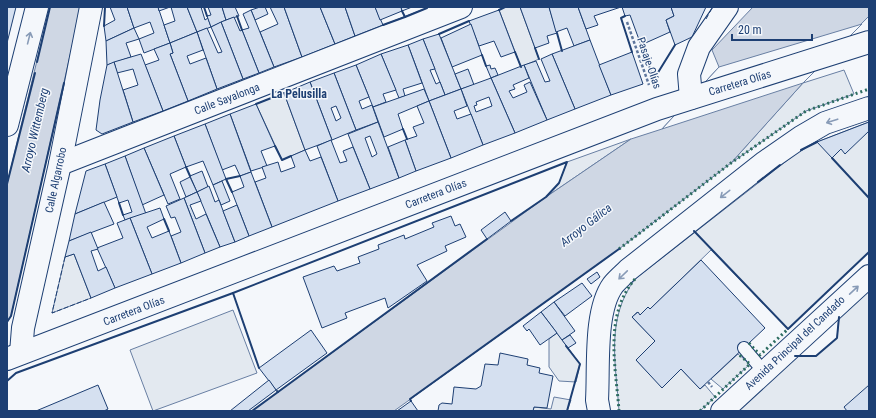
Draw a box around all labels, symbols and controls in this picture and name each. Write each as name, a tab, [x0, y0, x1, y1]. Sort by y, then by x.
scale bar	[732, 16, 812, 42]
text: 20 m	[738, 23, 762, 37]
one-way arrow	[26, 32, 33, 45]
street label: Pasaje Olías	[634, 35, 664, 91]
street label: Carretera Olías	[707, 67, 773, 99]
street label: Calle Sayalonga	[192, 81, 262, 117]
water label: Arroyo Wittemberg	[18, 86, 52, 174]
district label: La Pelusilla	[271, 87, 327, 101]
one-way arrow	[826, 117, 838, 125]
street label: Calle Algarrobo	[43, 145, 69, 214]
street label: Carretera Olías	[404, 176, 468, 212]
one-way arrow	[720, 190, 731, 198]
water label: Arroyo Gálica	[557, 201, 615, 250]
one-way arrow	[619, 270, 629, 279]
one-way arrow	[849, 285, 859, 295]
street label: Carretera Olías	[102, 293, 166, 329]
street label: Avenida Principal del Candado	[742, 293, 848, 393]

